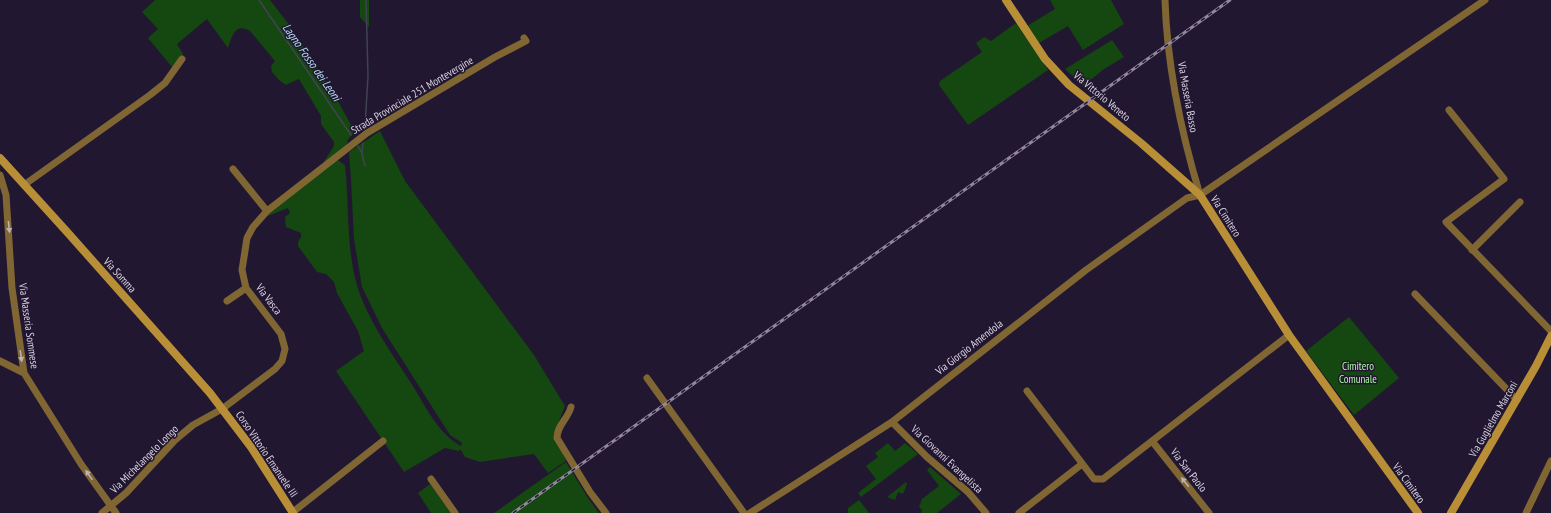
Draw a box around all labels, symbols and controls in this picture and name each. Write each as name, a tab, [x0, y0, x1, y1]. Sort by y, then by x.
water label: Lagno Fosso dei Leoni	[280, 20, 345, 105]
street label: Strada Provinciale 251 Montevergine	[348, 53, 476, 137]
street label: Via Masseria Basso	[1175, 60, 1201, 134]
street label: Via Vittorio Veneto	[1070, 67, 1134, 124]
street label: Via Cimitero	[1207, 192, 1244, 240]
one-way arrow	[5, 221, 12, 233]
street label: Via Somma	[100, 254, 139, 295]
street label: Via Vasca	[252, 280, 285, 317]
street label: Via Masseria Sommese	[16, 281, 42, 370]
street label: Via Giorgio Amendola	[932, 316, 1006, 378]
one-way arrow	[18, 350, 24, 362]
park label: Cimitero Comunale	[1339, 359, 1377, 386]
street label: Via Guglielmo Marconi	[1465, 378, 1520, 460]
street label: Corso Vittorio Emanuele III	[233, 408, 301, 500]
street label: Via Giovanni Evangelista	[907, 421, 986, 496]
street label: Via Michelangelo Longo	[106, 422, 181, 497]
street label: Via San Paolo	[1167, 445, 1211, 495]
street label: Via Cimitero	[1389, 459, 1428, 506]
one-way arrow	[85, 469, 93, 480]
one-way arrow	[1180, 477, 1189, 488]

